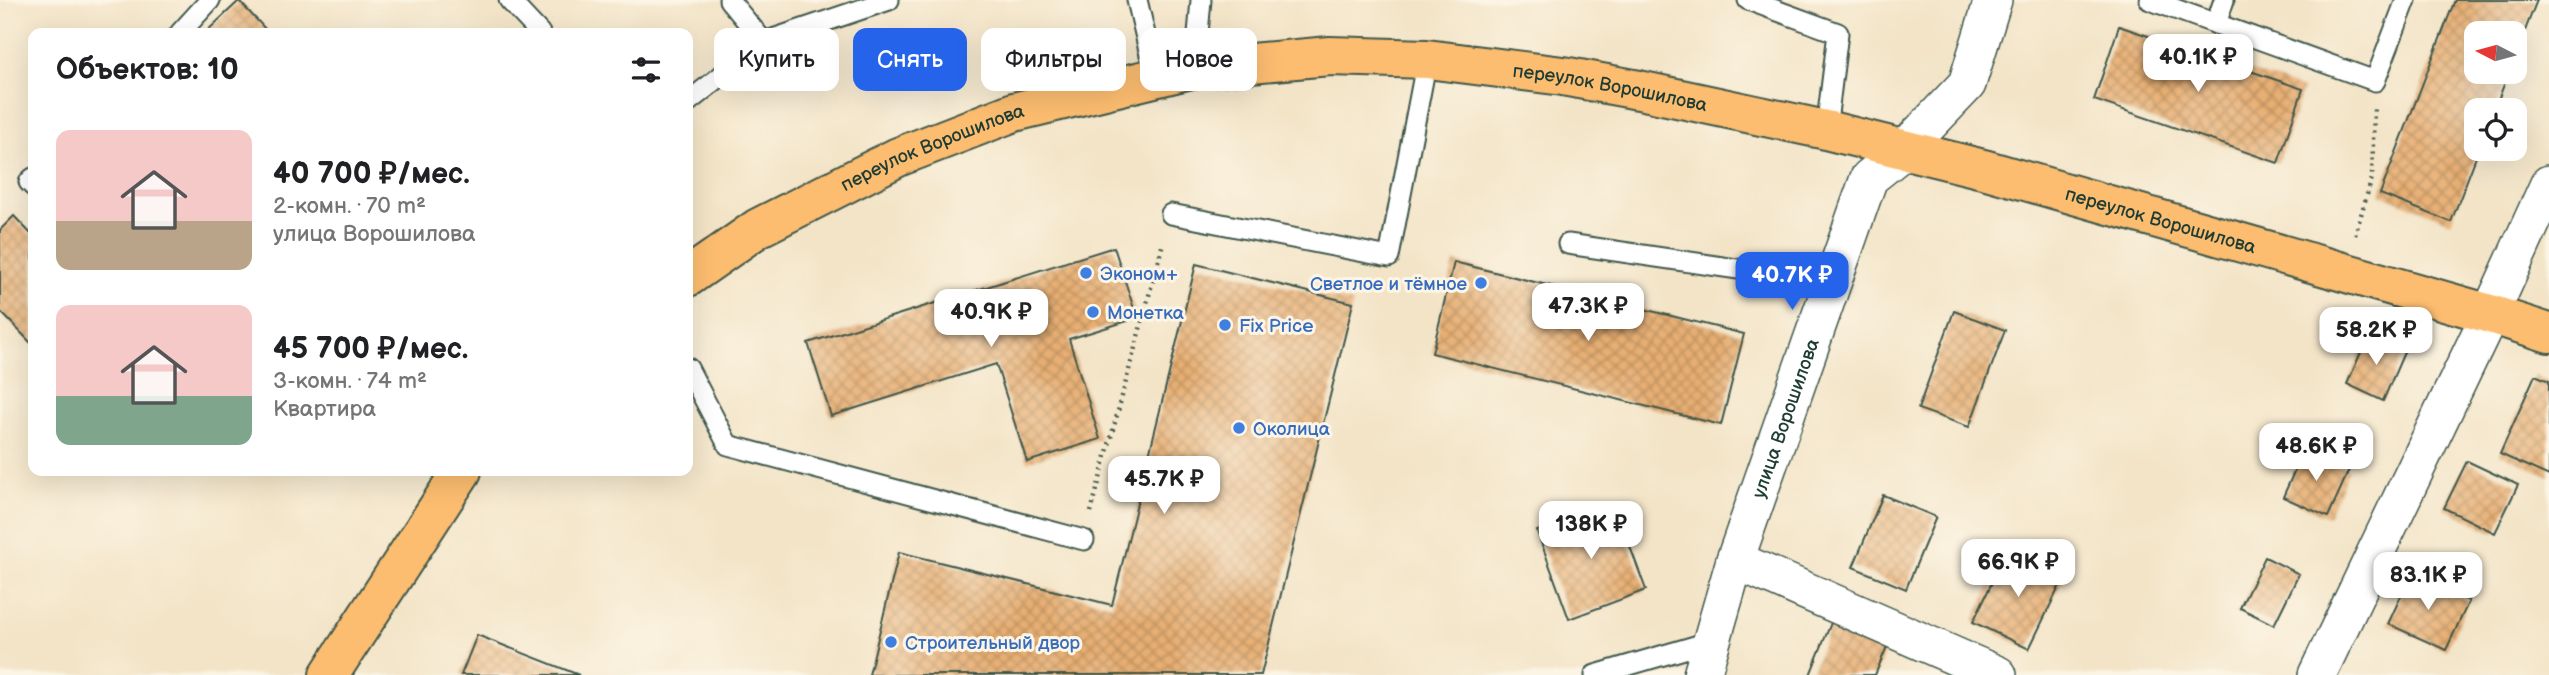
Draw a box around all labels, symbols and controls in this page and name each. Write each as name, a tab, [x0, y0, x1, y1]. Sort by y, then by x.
north arrow	[2464, 21, 2527, 84]
map controls	[2464, 21, 2527, 161]
chip: Купить	[714, 28, 839, 91]
chip: Снять	[853, 28, 967, 91]
chip: Фильтры	[981, 28, 1126, 91]
chip: Новое	[1140, 28, 1257, 91]
pin: 40.1K ₽	[2133, 34, 2263, 94]
text: 40.1K ₽	[2159, 43, 2237, 71]
icon: filters	[627, 51, 665, 89]
text: Объектов: 10	[56, 52, 239, 88]
street label: переулок Ворошилова	[1511, 60, 1709, 117]
button: locate	[2464, 98, 2527, 161]
street label: переулок Ворошилова	[837, 100, 1027, 197]
text: 40 700 ₽/мес.	[273, 156, 470, 192]
icon: home	[112, 158, 196, 242]
street label: переулок Ворошилова	[2062, 183, 2259, 259]
text: 2-комн. · 70 m²	[273, 192, 426, 220]
text: улица Ворошилова	[273, 220, 476, 248]
pin: 40.7K ₽	[1727, 252, 1857, 312]
text: 40.7K ₽	[1752, 261, 1832, 289]
place label: Эконом+	[1100, 263, 1178, 286]
marker: Эконом+	[1078, 265, 1094, 281]
place label: Светлое и тёмное	[1310, 273, 1467, 296]
marker: Светлое и тёмное	[1473, 275, 1489, 291]
pin: 47.3K ₽	[1523, 284, 1653, 343]
pin: 40.9K ₽	[926, 290, 1056, 349]
text: 47.3K ₽	[1548, 292, 1628, 320]
text: 40.9K ₽	[950, 298, 1032, 326]
place label: Монетка	[1107, 302, 1184, 325]
marker: Монетка	[1085, 304, 1101, 320]
pin: 58.2K ₽	[2311, 308, 2441, 367]
place label: Fix Price	[1239, 315, 1313, 338]
text: 58.2K ₽	[2335, 316, 2417, 344]
marker: Fix Price	[1217, 317, 1233, 333]
text: 45 700 ₽/мес.	[273, 331, 468, 367]
icon: home	[112, 333, 196, 417]
street label: улица Ворошилова	[1748, 336, 1825, 501]
text: 3-комн. · 74 m²	[273, 367, 427, 395]
text: Квартира	[273, 395, 376, 423]
place label: Околица	[1253, 418, 1330, 441]
marker: Околица	[1231, 420, 1247, 436]
pin: 48.6K ₽	[2251, 424, 2381, 483]
text: 48.6K ₽	[2275, 432, 2357, 460]
pin: 45.7K ₽	[1099, 456, 1229, 516]
text: 45.7K ₽	[1124, 465, 1204, 493]
pin: 138K ₽	[1534, 502, 1648, 561]
text: 138K ₽	[1555, 510, 1627, 538]
pin: 66.9K ₽	[1953, 540, 2083, 599]
text: 66.9K ₽	[1977, 548, 2059, 576]
pin: 83.1K ₽	[2363, 552, 2493, 612]
text: 83.1K ₽	[2389, 561, 2467, 589]
place label: Строительный двор	[905, 632, 1080, 655]
marker: Строительный двор	[883, 634, 899, 650]

